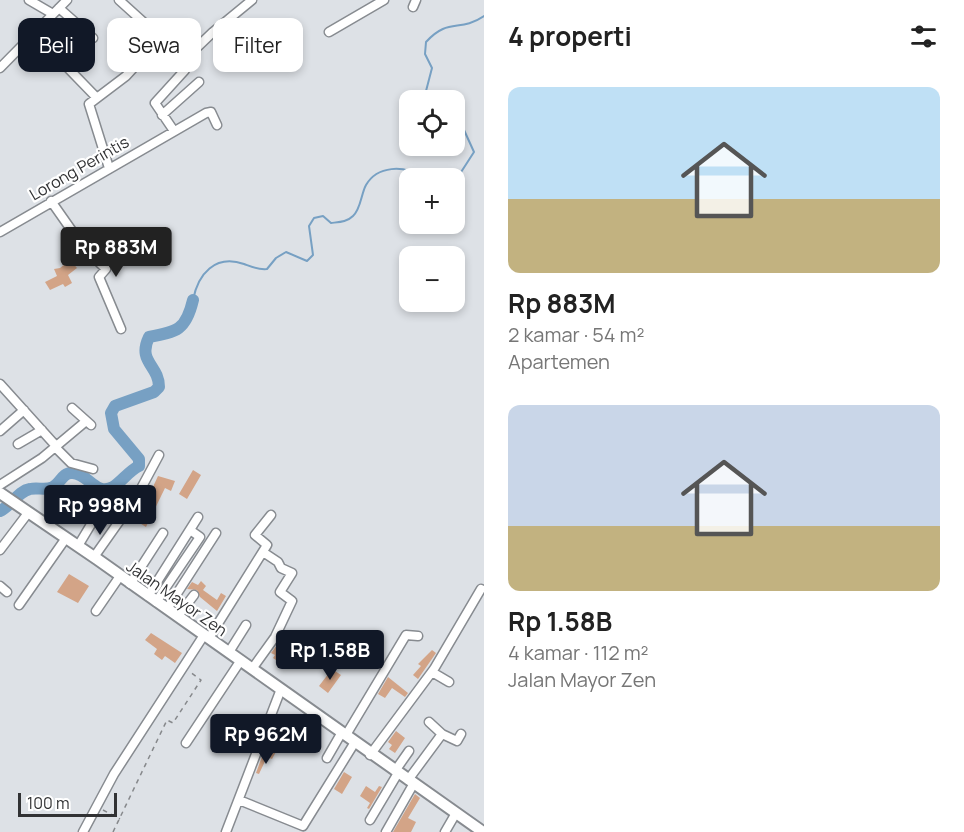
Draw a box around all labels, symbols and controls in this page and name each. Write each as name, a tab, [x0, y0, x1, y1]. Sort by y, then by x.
chip: Beli	[18, 18, 95, 72]
chip: Sewa	[107, 18, 201, 72]
chip: Filter	[213, 18, 303, 72]
text: 4 properti	[508, 18, 632, 54]
icon: filters	[907, 20, 940, 53]
map controls	[399, 90, 465, 312]
button: locate	[399, 90, 465, 156]
icon: home	[670, 126, 778, 234]
street label: Lorong Perintis	[25, 131, 133, 205]
button: +	[399, 168, 465, 234]
pin: Rp 883M	[61, 227, 171, 278]
text: Rp 883M	[75, 233, 157, 260]
button: −	[399, 246, 465, 312]
text: Rp 883M	[508, 285, 616, 321]
text: 2 kamar · 54 m²	[508, 321, 645, 348]
text: Apartemen	[508, 348, 610, 375]
icon: home	[670, 444, 778, 552]
pin: Rp 998M	[45, 485, 155, 536]
text: Rp 998M	[58, 491, 142, 518]
street label: Jalan Mayor Zen	[122, 555, 232, 641]
text: Rp 1.58B	[508, 603, 612, 639]
pin: Rp 1.58B	[268, 630, 392, 681]
text: Rp 1.58B	[290, 636, 370, 663]
text: 4 kamar · 112 m²	[508, 639, 649, 666]
text: Jalan Mayor Zen	[508, 666, 656, 693]
pin: Rp 962M	[211, 714, 321, 765]
text: Rp 962M	[224, 720, 308, 747]
scale bar	[18, 790, 117, 818]
text: 100 m	[27, 792, 70, 814]

